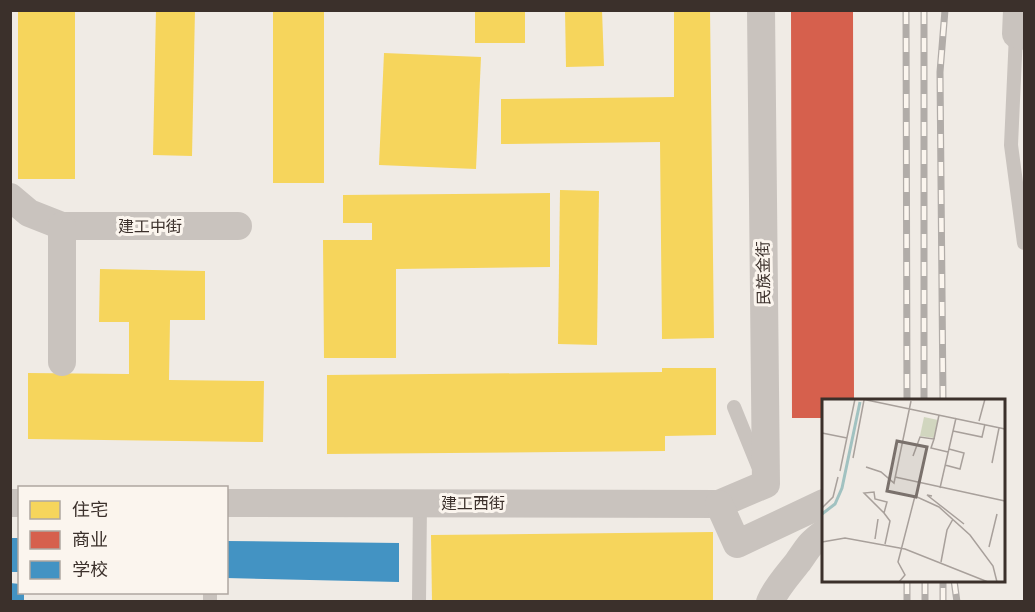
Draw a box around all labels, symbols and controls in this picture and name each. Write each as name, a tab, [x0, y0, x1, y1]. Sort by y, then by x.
street label: 建工中街	[118, 217, 182, 236]
street label: 民族金街	[753, 241, 774, 305]
inset map	[822, 399, 1005, 582]
legend	[18, 486, 228, 594]
street label: 建工西街	[441, 494, 505, 513]
text: 住宅	[72, 499, 108, 521]
text: 商业	[72, 529, 108, 551]
text: 学校	[72, 559, 108, 581]

